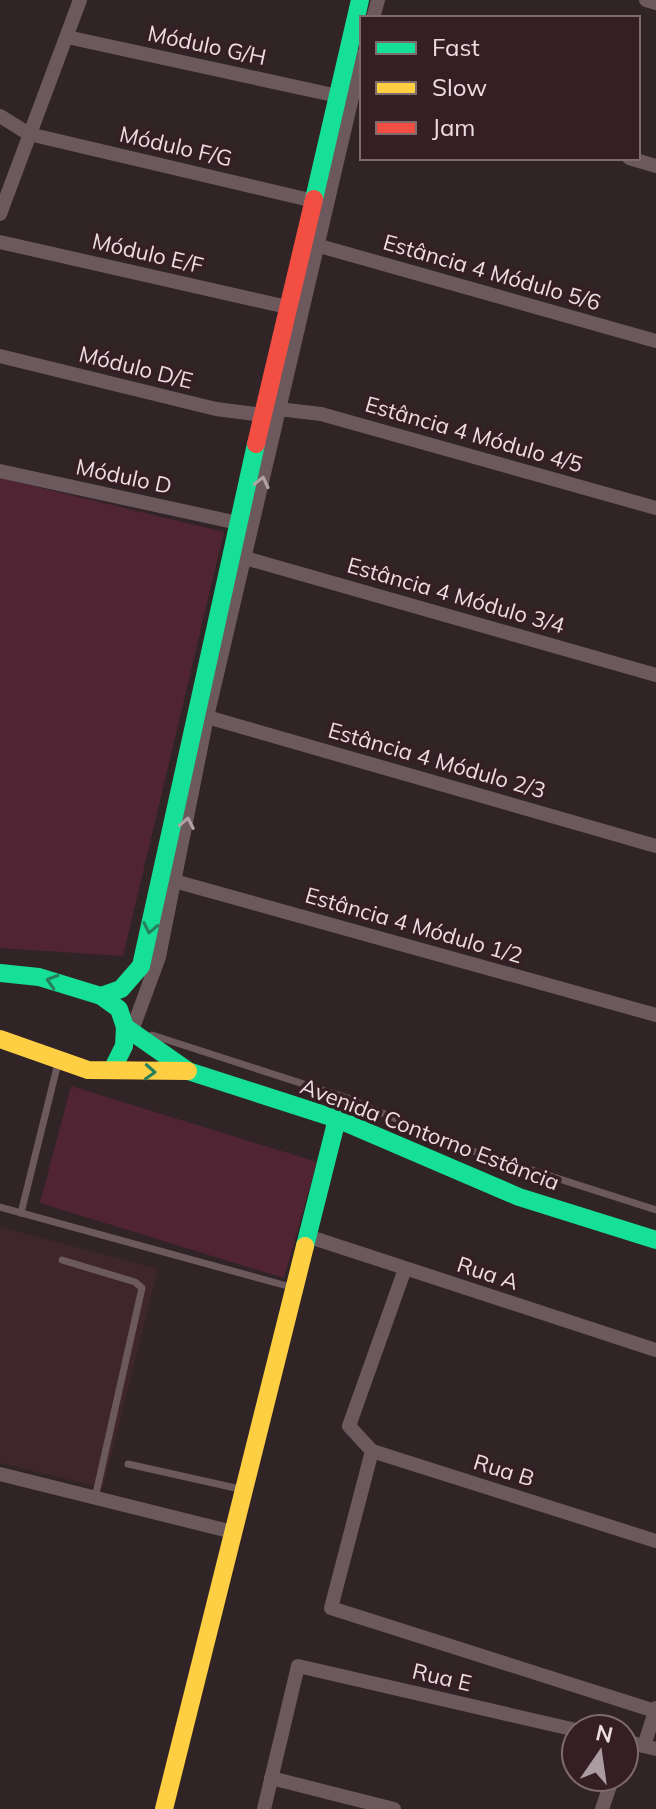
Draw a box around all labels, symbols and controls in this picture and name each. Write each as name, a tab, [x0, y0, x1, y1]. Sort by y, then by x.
legend	[360, 16, 640, 160]
street label: Módulo G/H	[145, 19, 269, 71]
text: Fast	[432, 32, 480, 62]
text: Slow	[432, 72, 487, 102]
text: Jam	[432, 112, 475, 142]
street label: Módulo F/G	[117, 119, 235, 173]
street label: Módulo E/F	[90, 227, 206, 279]
street label: Estância 4 Módulo 5/6	[380, 228, 604, 316]
street label: Módulo D/E	[76, 339, 196, 395]
street label: Estância 4 Módulo 4/5	[362, 390, 586, 478]
street label: Módulo D	[73, 452, 175, 500]
one-way arrow	[253, 475, 270, 489]
street label: Estância 4 Módulo 3/4	[344, 551, 568, 639]
street label: Estância 4 Módulo 2/3	[325, 716, 549, 804]
one-way arrow	[177, 817, 194, 830]
street label: Estância 4 Módulo 1/2	[302, 881, 526, 969]
one-way arrow	[142, 921, 159, 934]
one-way arrow	[46, 974, 60, 990]
one-way arrow	[144, 1063, 157, 1080]
street label: Avenida Contorno Estância	[297, 1072, 563, 1196]
street label: Rua A	[454, 1250, 522, 1296]
street label: Rua B	[470, 1448, 538, 1492]
street label: Rua E	[410, 1657, 474, 1697]
north arrow	[560, 1713, 640, 1793]
text: N	[593, 1718, 616, 1749]

